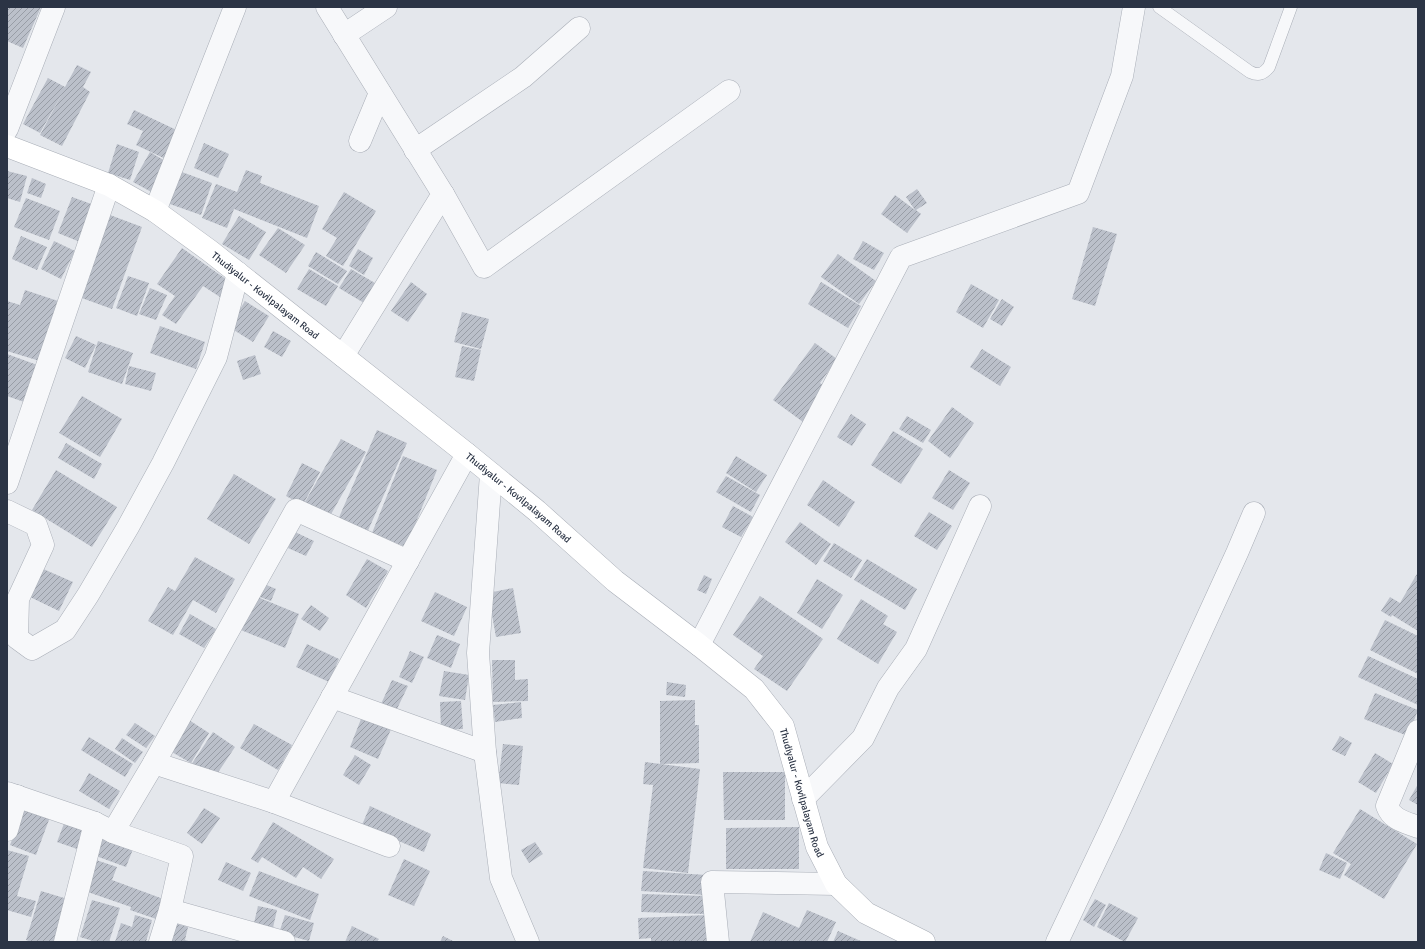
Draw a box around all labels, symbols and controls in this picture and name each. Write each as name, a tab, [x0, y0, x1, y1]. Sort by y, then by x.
street label: Thudiyalur - Kovilpalayam Road	[209, 250, 321, 342]
street label: Thudiyalur - Kovilpalayam Road	[463, 450, 573, 546]
street label: Thudiyalur - Kovilpalayam Road	[777, 727, 826, 860]

